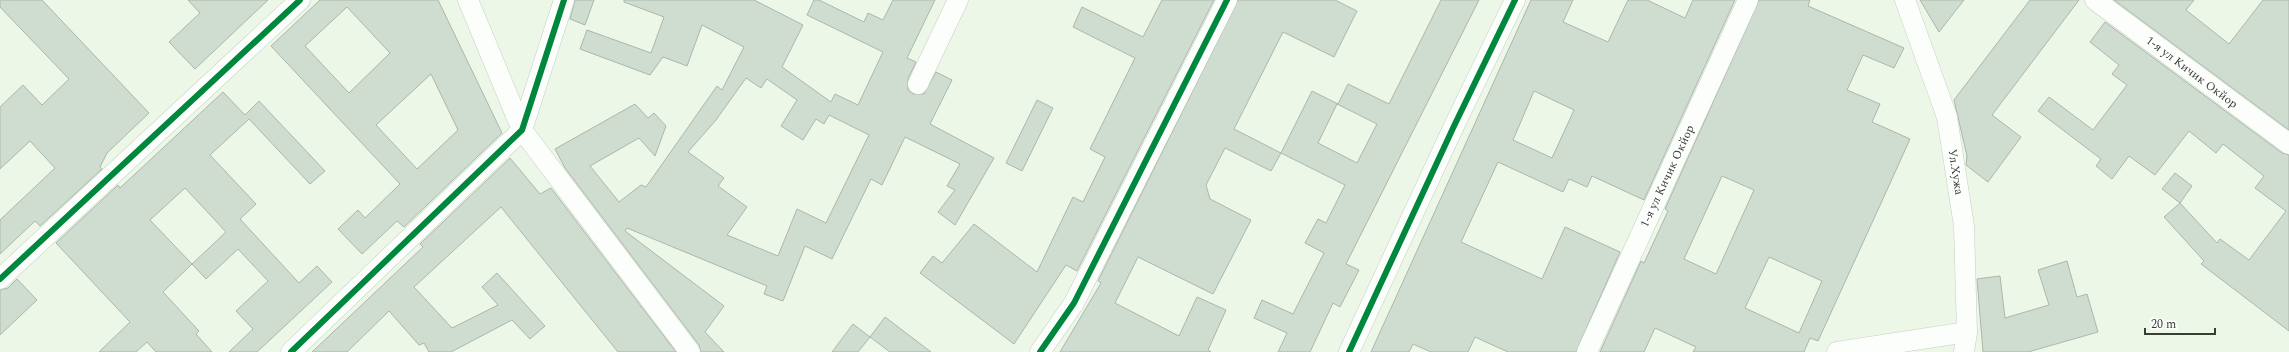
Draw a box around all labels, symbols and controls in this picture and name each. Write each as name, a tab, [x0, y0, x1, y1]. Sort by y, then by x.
street label: 1-я ул Кичик Окйор	[2142, 31, 2242, 114]
street label: 1-я ул Кичик Окйор	[1635, 122, 1700, 231]
street label: Ул.Хужа	[1943, 148, 1969, 196]
scale bar	[2145, 310, 2215, 336]
text: 20 m	[2151, 315, 2176, 334]

